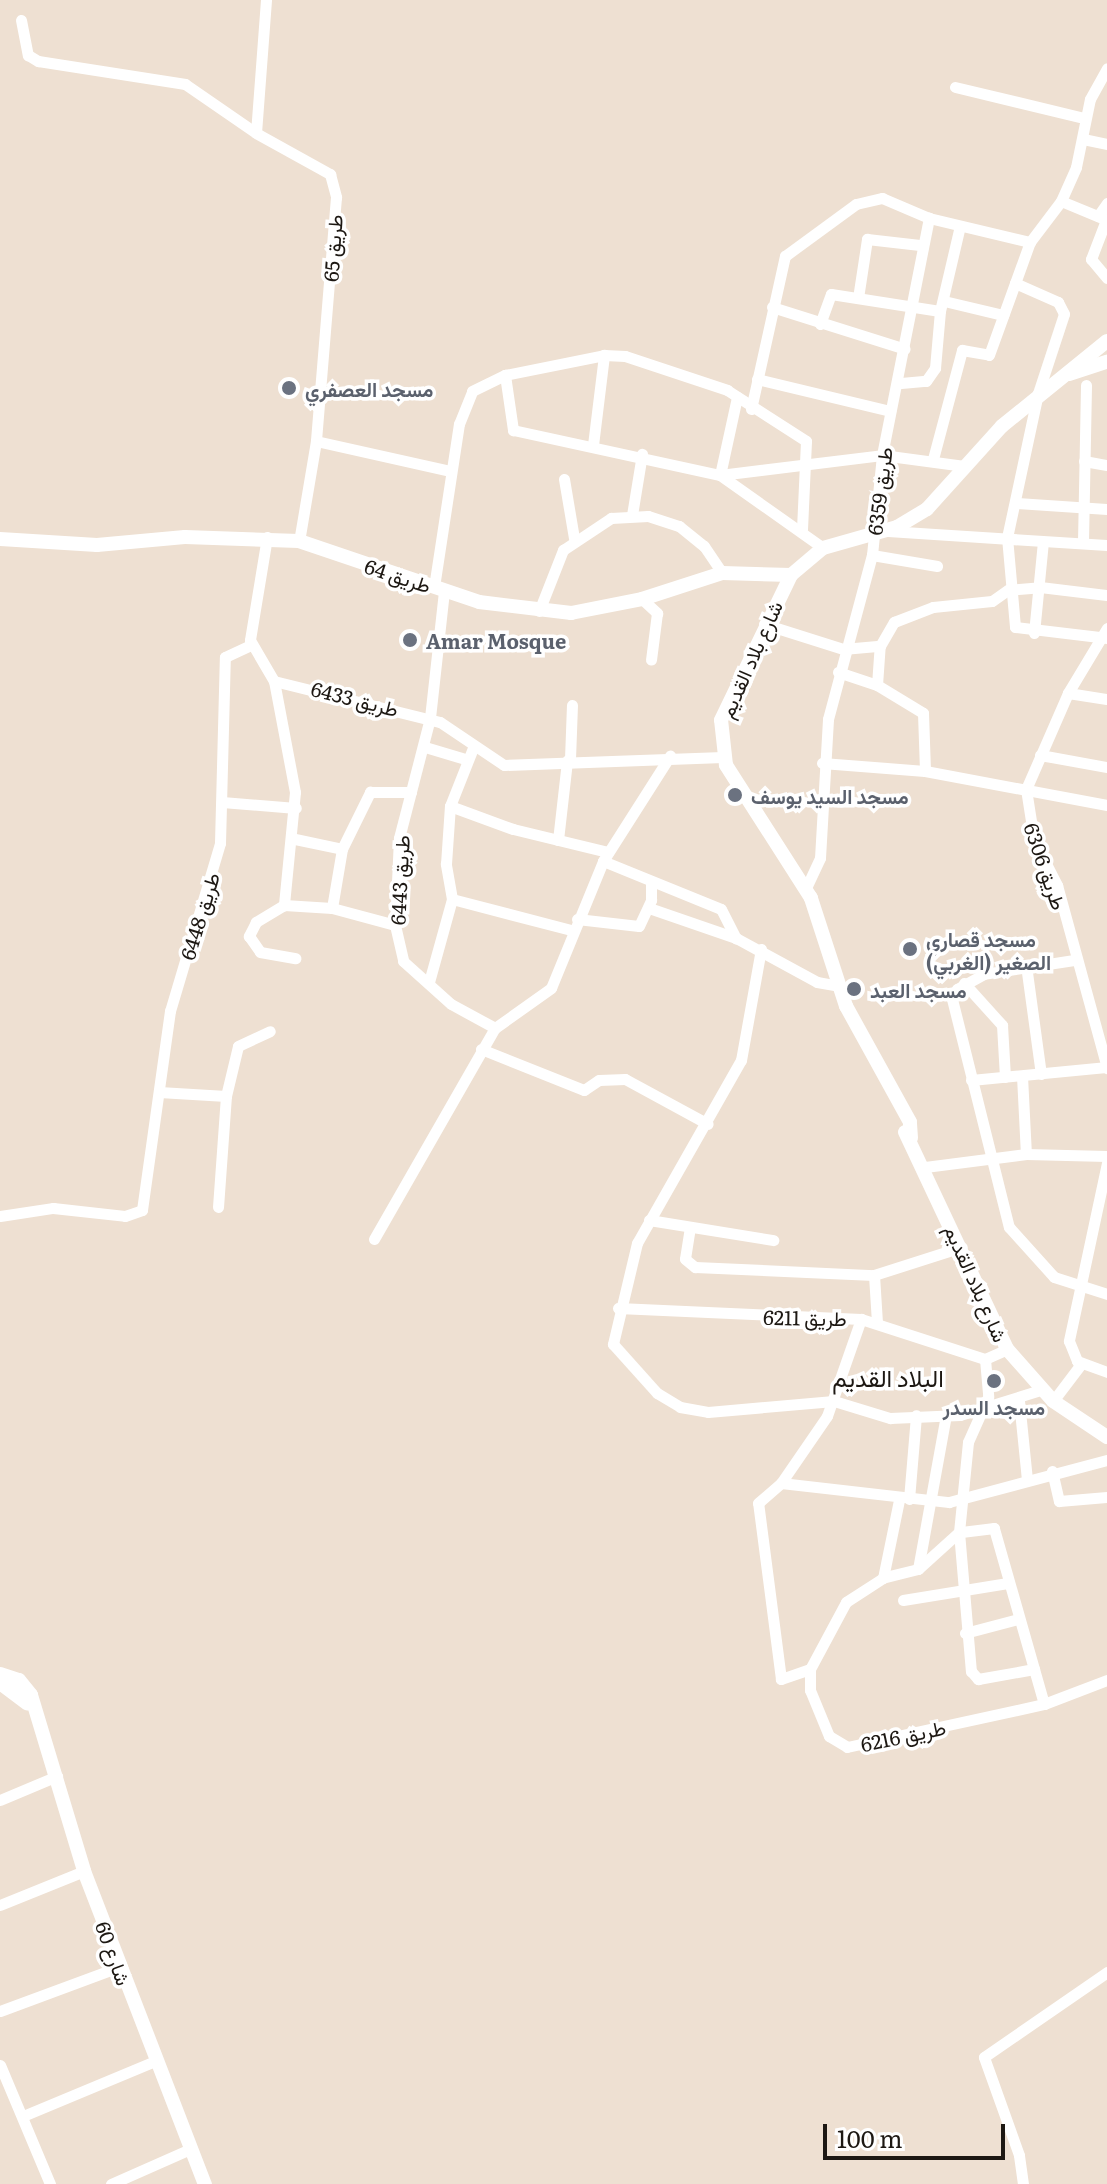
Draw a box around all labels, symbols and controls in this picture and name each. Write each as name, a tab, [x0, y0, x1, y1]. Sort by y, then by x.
street label: طريق 65	[318, 214, 346, 282]
place label: مسجد العصفري	[305, 376, 433, 400]
marker: مسجد العصفري	[280, 379, 298, 397]
street label: طريق 6359	[862, 446, 896, 536]
street label: طريق 64	[362, 553, 434, 597]
street label: شارع بلاد القديم	[713, 597, 787, 721]
place label: Amar Mosque	[426, 628, 566, 652]
marker: Amar Mosque	[401, 631, 419, 649]
street label: طريق 6433	[309, 676, 401, 720]
place label: مسجد السيد يوسف	[751, 783, 909, 807]
marker: مسجد السيد يوسف	[726, 786, 744, 804]
street label: طريق 6306	[1020, 819, 1072, 913]
street label: طريق 6443	[385, 834, 413, 926]
street label: طريق 6448	[174, 869, 224, 963]
place label: مسجد قصاري الصغير (الغربي)	[926, 926, 1051, 973]
marker: مسجد قصاري الصغير (الغربي)	[901, 940, 919, 958]
place label: مسجد العبد	[870, 977, 967, 1001]
marker: مسجد العبد	[845, 980, 863, 998]
street label: شارع بلاد القديم	[940, 1221, 1014, 1345]
street label: طريق 6211	[763, 1304, 847, 1330]
district label: البلاد القديم	[832, 1363, 944, 1391]
marker: مسجد السدر	[985, 1372, 1003, 1390]
place label: مسجد السدر	[943, 1394, 1045, 1418]
street label: طريق 6216	[858, 1714, 948, 1756]
street label: شارع 60	[91, 1918, 137, 1988]
scale bar	[827, 2108, 1009, 2158]
text: 100 m	[837, 2120, 903, 2155]

